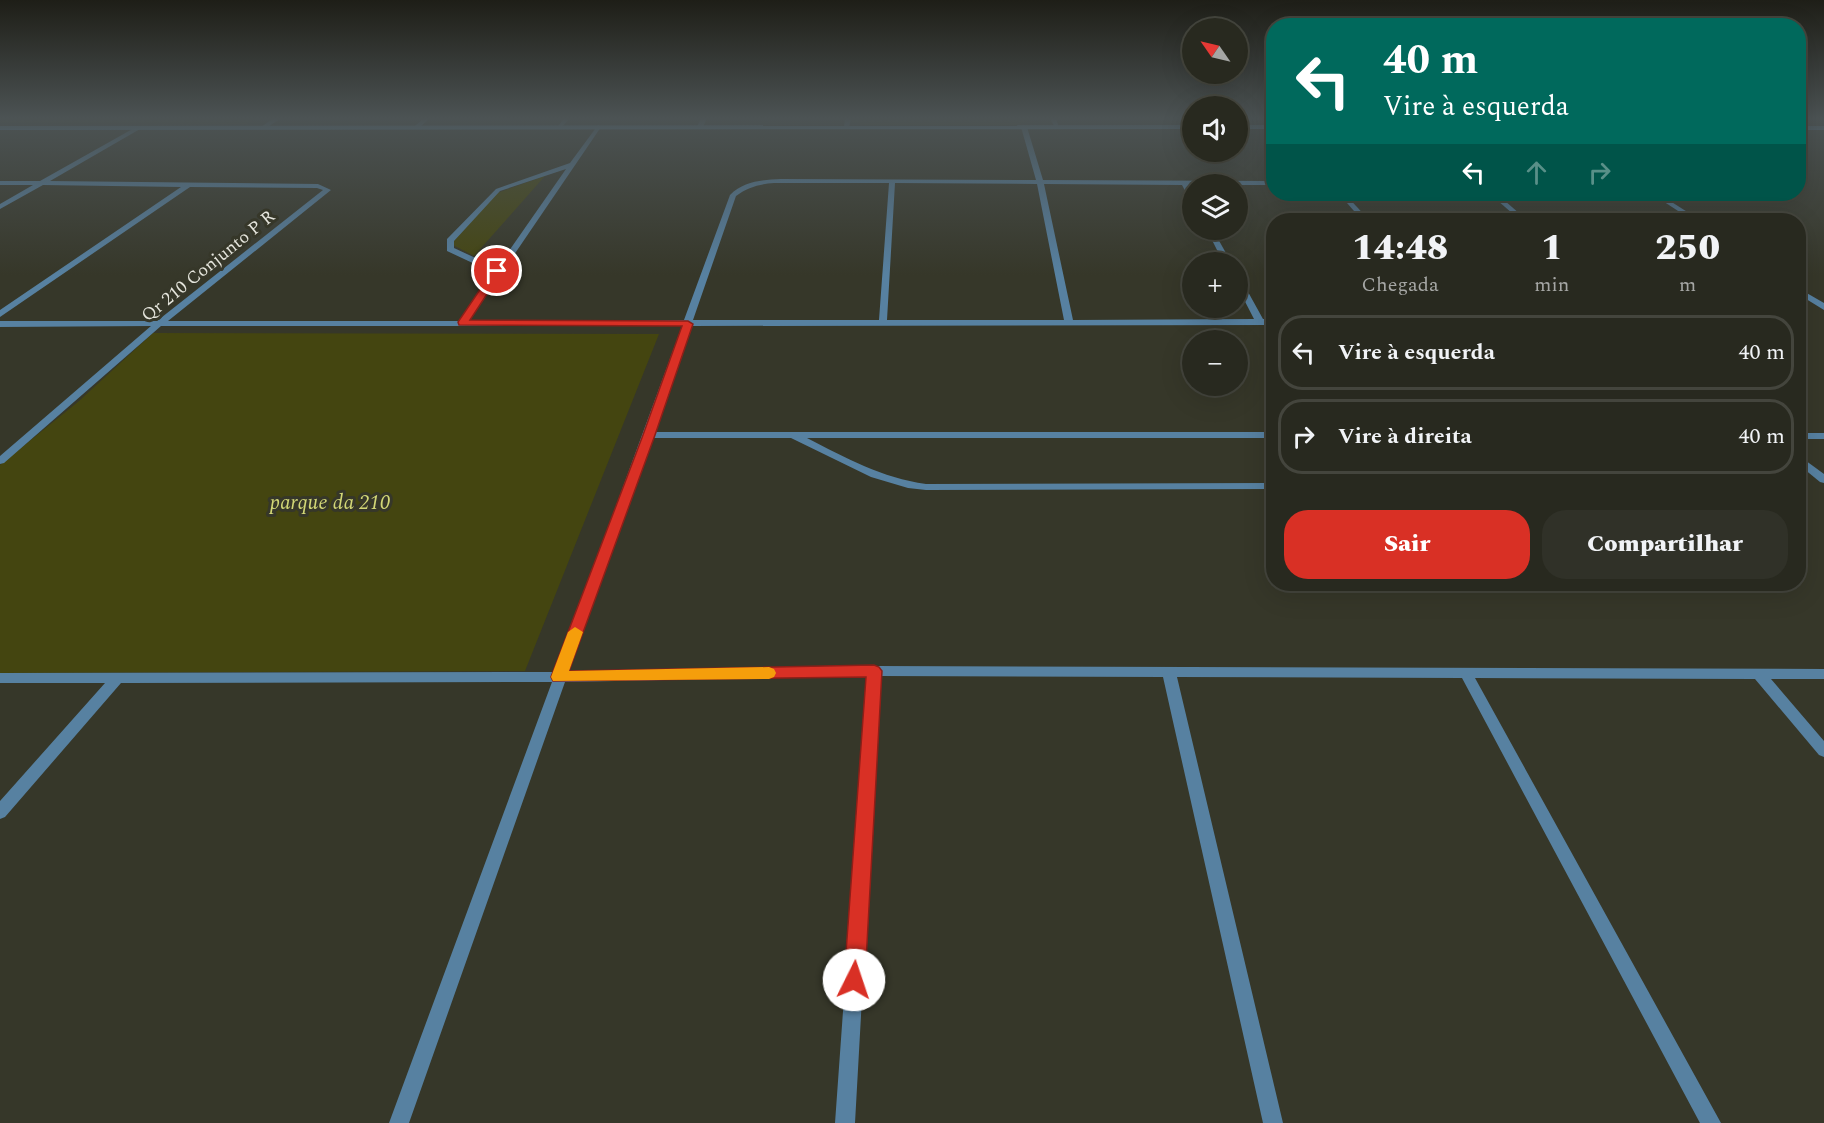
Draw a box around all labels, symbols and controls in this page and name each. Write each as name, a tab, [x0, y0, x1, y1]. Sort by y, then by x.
north arrow	[1182, 18, 1248, 84]
map controls	[1182, 18, 1248, 396]
text: 40 m	[1383, 29, 1478, 92]
icon: left	[1284, 42, 1362, 120]
text: Vire à esquerda	[1383, 86, 1569, 128]
button: sound	[1182, 96, 1248, 162]
icon: left	[1457, 156, 1490, 189]
icon: ahead	[1520, 156, 1553, 189]
icon: right	[1583, 156, 1616, 189]
button: layers	[1182, 174, 1248, 240]
street label: Qr 210 Conjunto P R	[135, 203, 281, 329]
text: 14:48	[1352, 221, 1448, 276]
text: 1	[1541, 221, 1563, 276]
text: 250	[1655, 221, 1720, 276]
pin	[471, 245, 522, 296]
button: +	[1182, 252, 1248, 318]
icon: arrive	[480, 254, 513, 287]
text: Chegada	[1362, 270, 1439, 300]
text: min	[1534, 270, 1569, 300]
text: m	[1679, 270, 1696, 300]
button: −	[1182, 330, 1248, 396]
icon: left	[1287, 336, 1320, 369]
text: Vire à esquerda	[1338, 336, 1495, 369]
text: 40 m	[1739, 336, 1785, 369]
icon: right	[1287, 420, 1320, 453]
text: Vire à direita	[1338, 420, 1472, 453]
text: 40 m	[1739, 420, 1785, 453]
park label: parque da 210	[268, 487, 391, 519]
button: Sair	[1284, 510, 1530, 579]
button: Compartilhar	[1542, 510, 1788, 579]
position arrow	[822, 948, 886, 1012]

